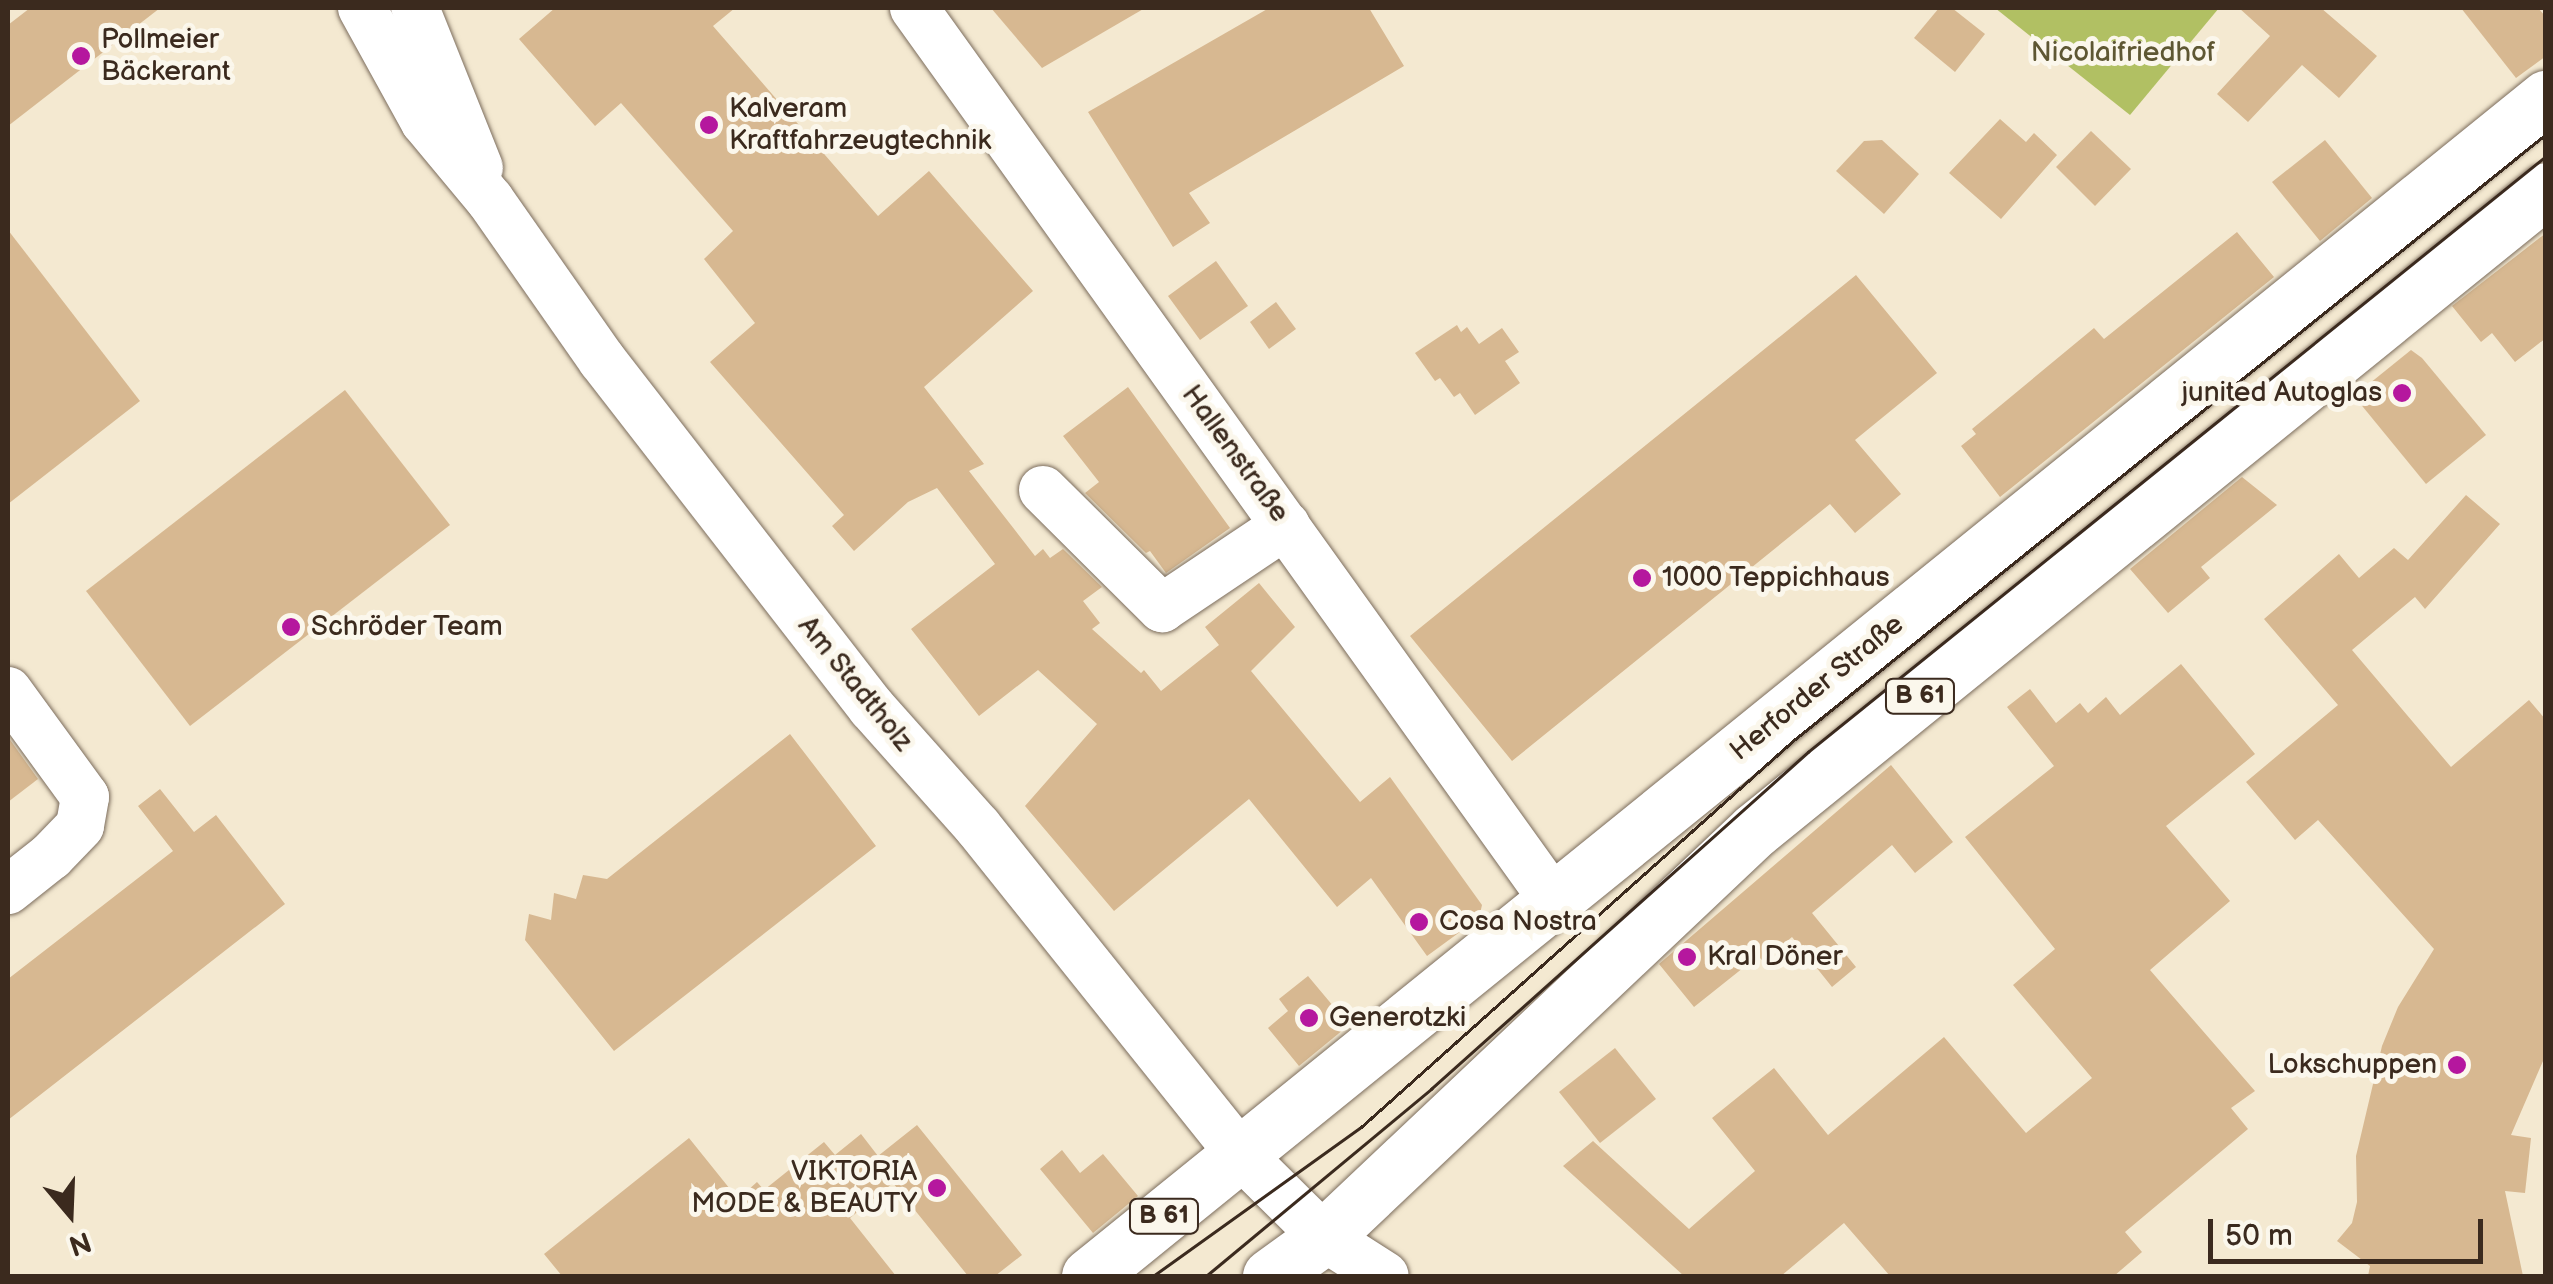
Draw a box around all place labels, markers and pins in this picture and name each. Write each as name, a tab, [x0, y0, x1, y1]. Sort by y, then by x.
place label: Pollmeier Bäckerant	[101, 23, 231, 89]
marker: Pollmeier Bäckerant	[70, 45, 92, 67]
place label: Kalveram Kraftfahrzeugtechnik	[729, 92, 991, 158]
marker: Kalveram Kraftfahrzeugtechnik	[698, 114, 720, 136]
place label: junited Autoglas	[2181, 376, 2382, 410]
marker: junited Autoglas	[2391, 382, 2413, 404]
place label: 1000 Teppichhaus	[1662, 561, 1890, 595]
marker: 1000 Teppichhaus	[1631, 567, 1653, 589]
place label: Schröder Team	[311, 610, 503, 644]
marker: Schröder Team	[280, 616, 302, 638]
place label: Cosa Nostra	[1439, 905, 1597, 939]
marker: Cosa Nostra	[1408, 911, 1430, 933]
place label: Kral Döner	[1707, 940, 1843, 974]
marker: Kral Döner	[1676, 946, 1698, 968]
place label: Generotzki	[1329, 1001, 1466, 1035]
marker: Generotzki	[1298, 1007, 1320, 1029]
place label: Lokschuppen	[2268, 1048, 2437, 1082]
marker: Lokschuppen	[2446, 1054, 2468, 1076]
place label: VIKTORIA MODE & BEAUTY	[691, 1155, 917, 1221]
marker: VIKTORIA MODE & BEAUTY	[926, 1177, 948, 1199]

